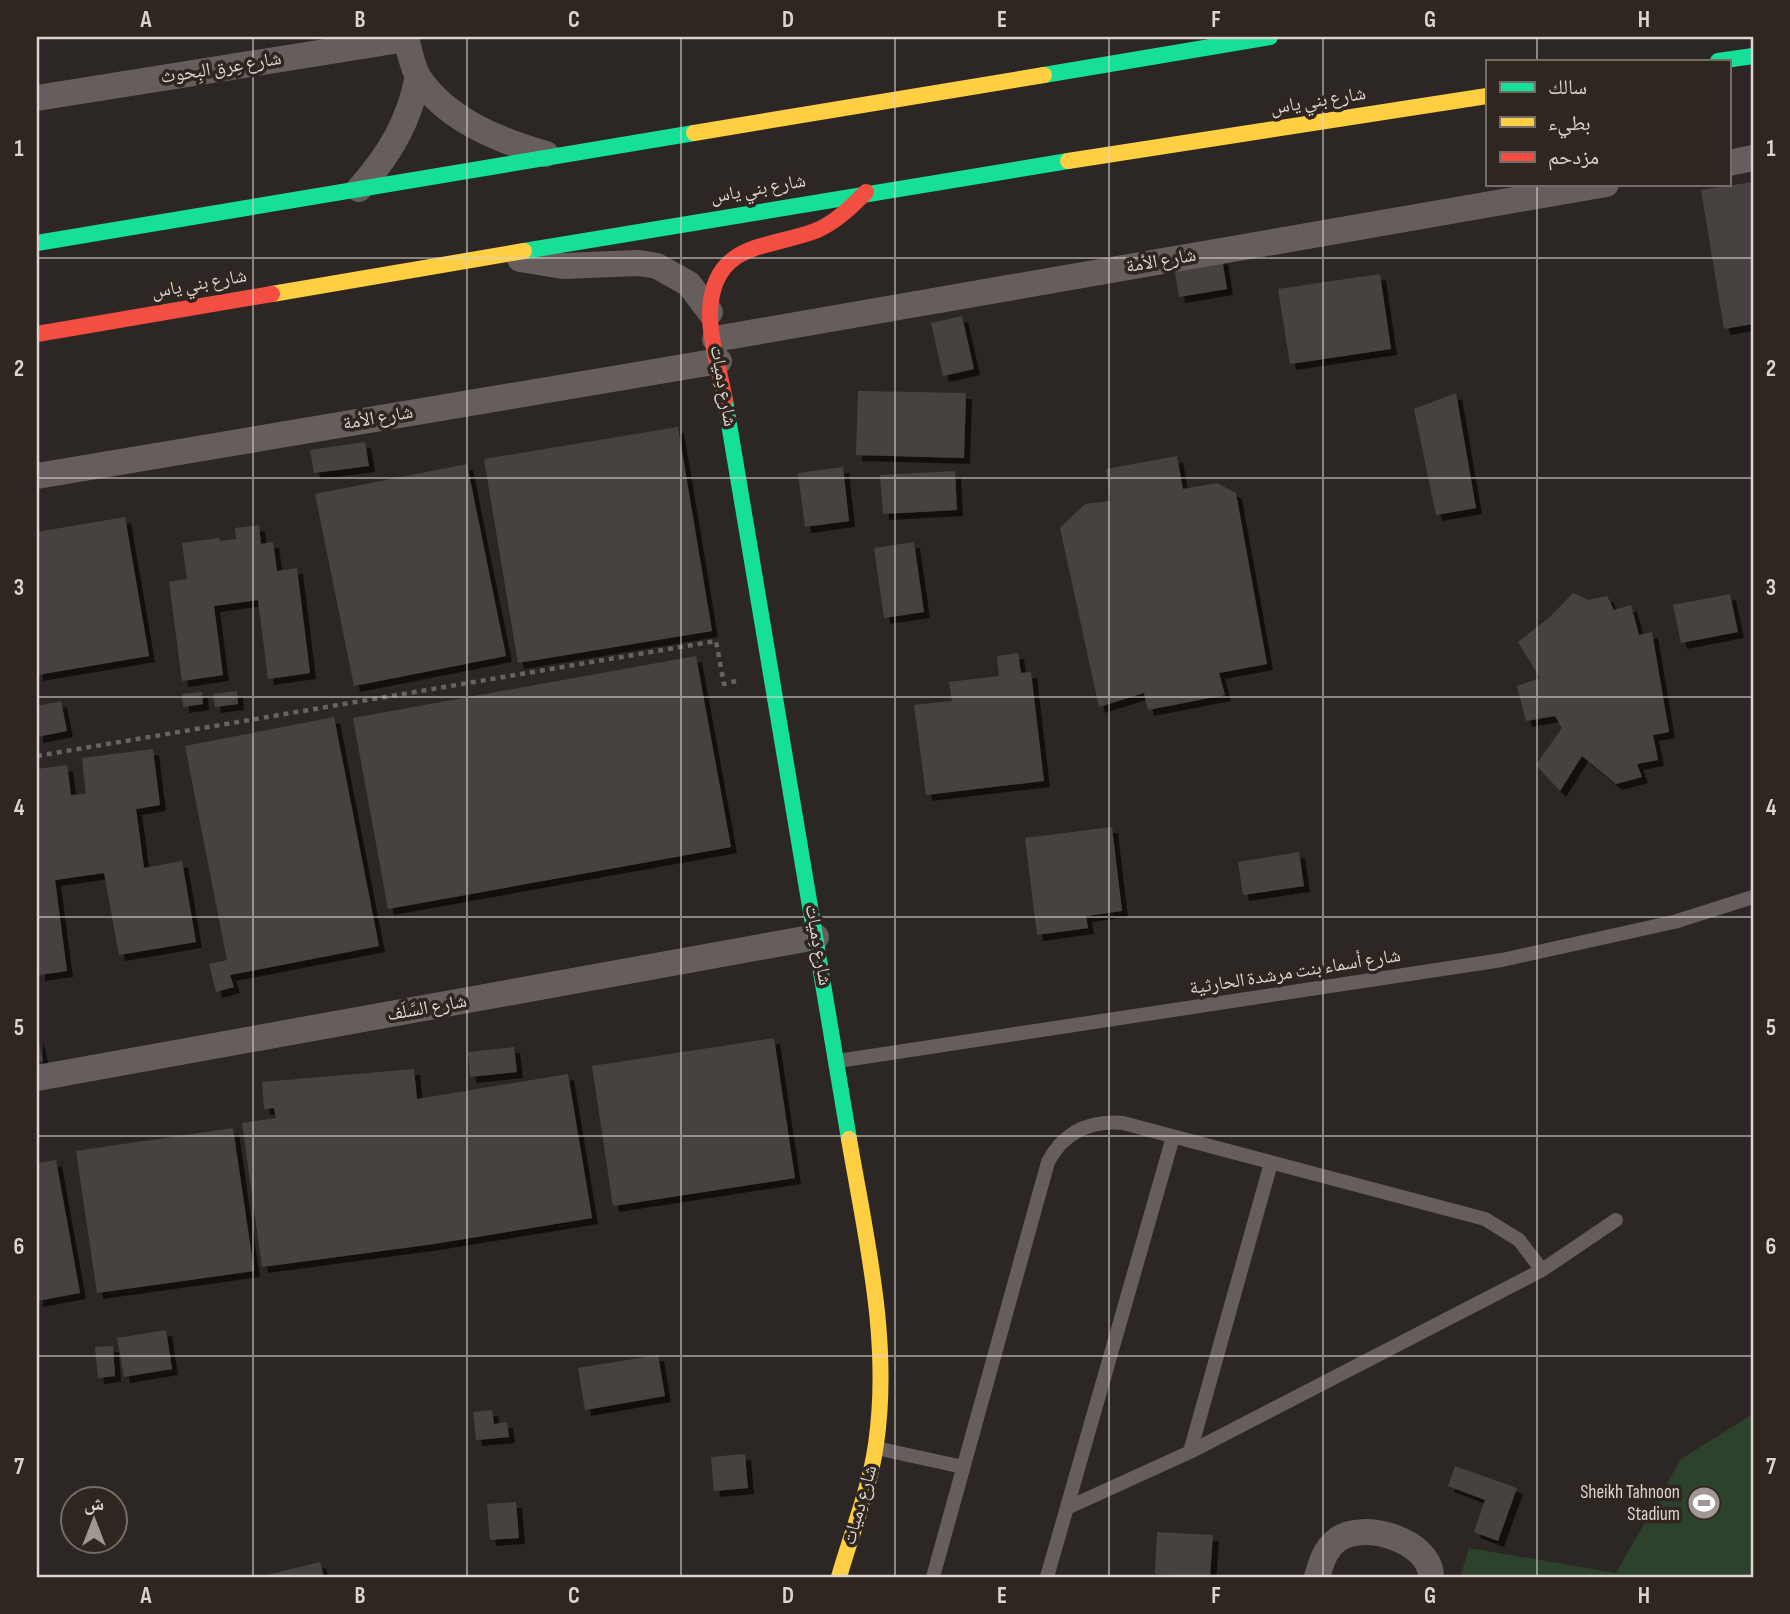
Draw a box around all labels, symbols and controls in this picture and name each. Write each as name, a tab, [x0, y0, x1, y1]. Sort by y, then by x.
text: A	[140, 6, 153, 34]
text: B	[355, 6, 366, 34]
text: C	[568, 6, 580, 34]
text: D	[782, 6, 794, 34]
text: E	[997, 6, 1007, 34]
text: F	[1211, 6, 1221, 34]
text: G	[1424, 6, 1436, 34]
text: H	[1638, 6, 1650, 34]
street label: شارع عِرق البِحوث	[159, 47, 283, 91]
legend	[1486, 60, 1730, 186]
text: سالك	[1548, 75, 1587, 100]
street label: شارع بني ياس	[1269, 82, 1368, 123]
text: بطيء	[1548, 111, 1591, 139]
text: 1	[14, 135, 24, 163]
text: 1	[1766, 135, 1776, 163]
text: مزدحم	[1548, 145, 1599, 171]
street label: شارع بني ياس	[708, 169, 808, 211]
street label: شارع الأمة	[1124, 244, 1198, 278]
street label: شارع بني ياس	[149, 264, 249, 306]
street label: شارع دِميات	[705, 344, 741, 428]
text: 2	[14, 355, 24, 383]
text: 2	[1766, 355, 1776, 383]
street label: شارع الأمة	[341, 401, 415, 435]
text: 3	[14, 574, 24, 602]
text: 3	[1766, 574, 1776, 602]
text: 4	[14, 794, 25, 822]
text: 4	[1766, 794, 1777, 822]
street label: شارع دِميات	[800, 903, 836, 987]
street label: شارع أسماء بنت مرشدة الحارثية	[1188, 943, 1402, 1000]
street label: شارع السَّلَف	[385, 990, 469, 1026]
text: 5	[14, 1014, 24, 1042]
text: 5	[1766, 1014, 1776, 1042]
text: 6	[14, 1233, 24, 1261]
text: 6	[1766, 1233, 1776, 1261]
text: 7	[14, 1453, 24, 1481]
text: 7	[1766, 1453, 1776, 1481]
street label: شارع دِميات	[838, 1462, 882, 1548]
place label: Sheikh Tahnoon Stadium	[1580, 1481, 1680, 1526]
north arrow	[60, 1484, 130, 1554]
sports icon: Sheikh Tahnoon Stadium	[1685, 1484, 1723, 1522]
text: ش	[84, 1493, 104, 1516]
text: A	[140, 1582, 153, 1610]
text: B	[355, 1582, 366, 1610]
text: C	[568, 1582, 580, 1610]
text: D	[782, 1582, 794, 1610]
text: E	[997, 1582, 1007, 1610]
text: F	[1211, 1582, 1221, 1610]
text: G	[1424, 1582, 1436, 1610]
text: H	[1638, 1582, 1650, 1610]

